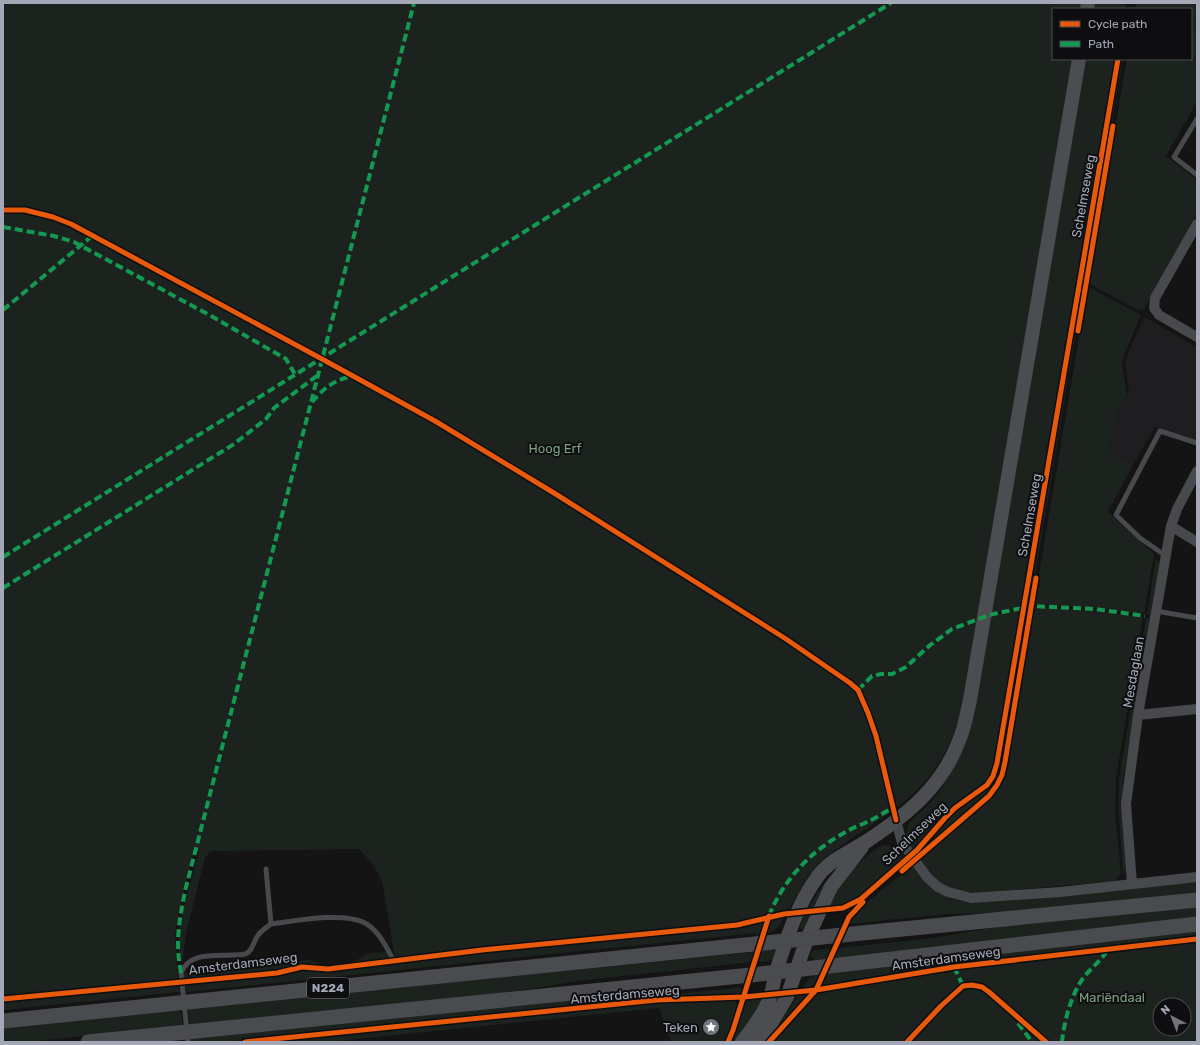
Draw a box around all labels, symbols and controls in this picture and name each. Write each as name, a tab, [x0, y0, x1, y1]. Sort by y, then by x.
legend	[1052, 8, 1192, 60]
text: Cycle path	[1088, 17, 1147, 31]
text: Path	[1088, 37, 1114, 51]
street label: Schelmseweg	[1069, 153, 1099, 239]
park label: Hoog Erf	[529, 441, 581, 457]
street label: Schelmseweg	[1015, 472, 1045, 558]
street label: Mesdaglaan	[1120, 635, 1148, 709]
street label: Schelmseweg	[879, 799, 951, 869]
street label: Amsterdamseweg	[891, 943, 1001, 975]
street label: Amsterdamseweg	[188, 949, 298, 979]
road number: N224	[307, 978, 349, 998]
street label: Amsterdamseweg	[570, 982, 680, 1008]
park label: Mariëndaal	[1079, 990, 1145, 1005]
north arrow	[1152, 997, 1192, 1037]
text: N	[1158, 1002, 1173, 1017]
place icon: Teken	[701, 1017, 721, 1037]
place label: Teken	[663, 1020, 698, 1035]

